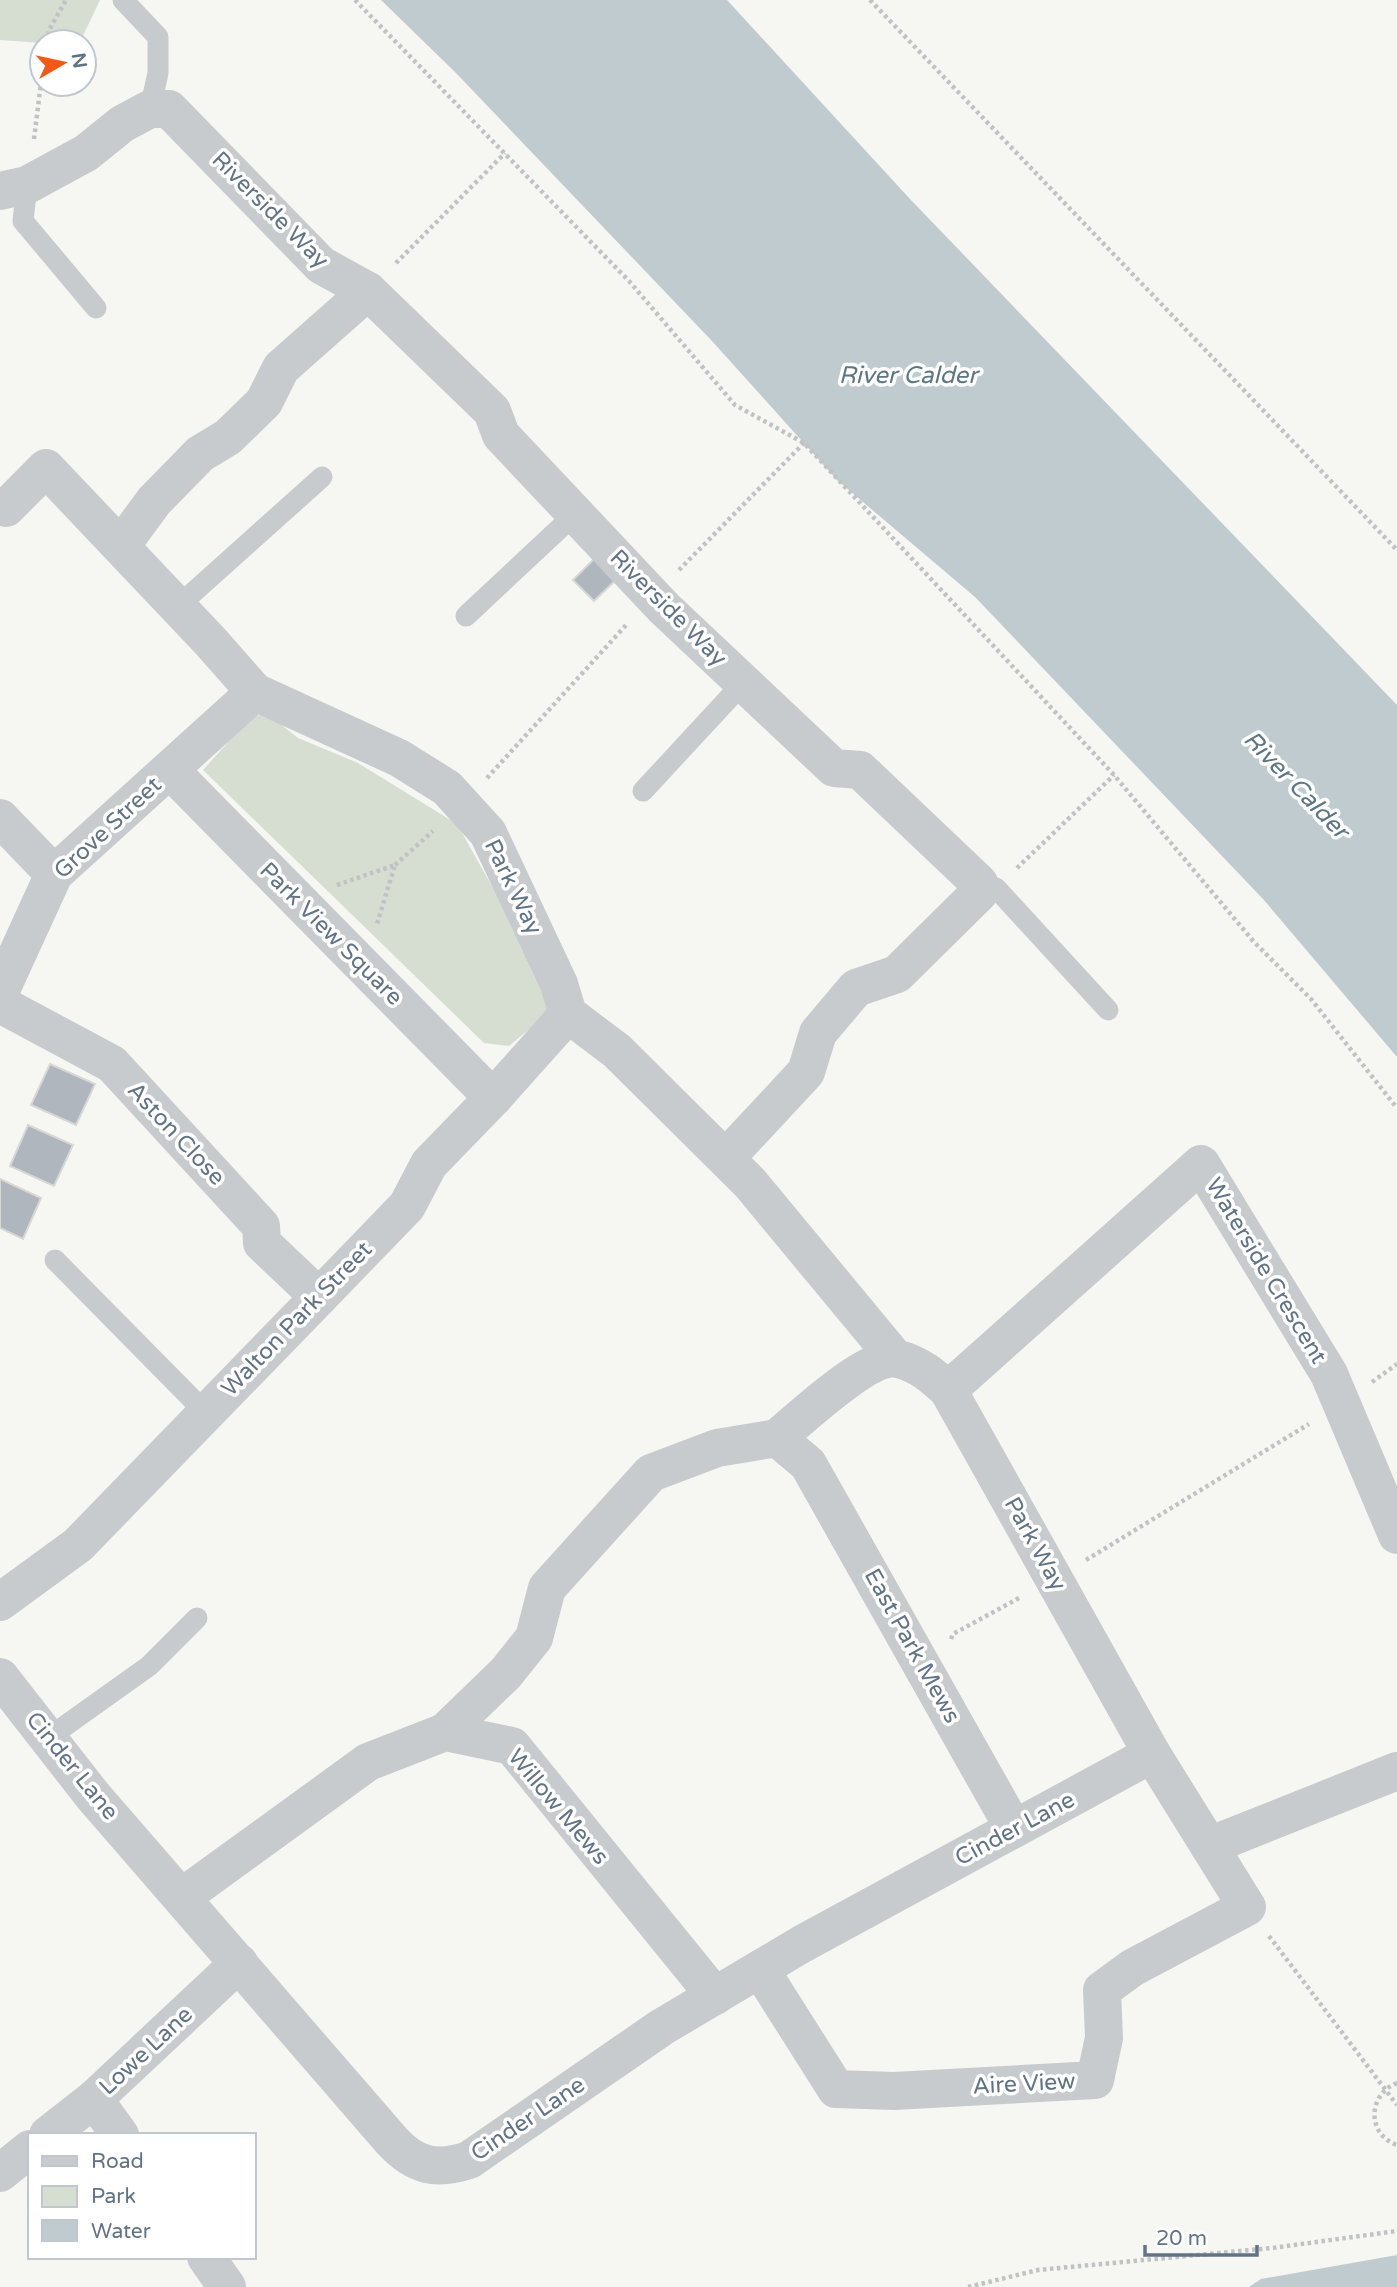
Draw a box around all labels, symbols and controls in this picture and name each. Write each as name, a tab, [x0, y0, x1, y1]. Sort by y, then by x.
north arrow	[28, 28, 98, 98]
text: N	[67, 51, 91, 70]
street label: Riverside Way	[206, 146, 334, 274]
water label: River Calder	[839, 361, 980, 390]
street label: Riverside Way	[604, 544, 732, 672]
water label: River Calder	[1237, 725, 1357, 847]
street label: Grove Street	[49, 771, 168, 885]
street label: Park Way	[478, 835, 548, 939]
street label: Park View Square	[254, 857, 408, 1011]
street label: Aston Close	[121, 1077, 231, 1191]
street label: Waterside Crescent	[1199, 1173, 1333, 1369]
street label: Walton Park Street	[216, 1236, 378, 1402]
street label: Park Way	[998, 1492, 1072, 1596]
street label: East Park Mews	[858, 1564, 966, 1728]
street label: Cinder Lane	[20, 1706, 124, 1826]
street label: Willow Mews	[502, 1744, 614, 1870]
street label: Cinder Lane	[950, 1786, 1080, 1872]
street label: Lowe Lane	[94, 2001, 198, 2101]
street label: Aire View	[972, 2067, 1076, 2101]
street label: Cinder Lane	[466, 2071, 590, 2167]
legend	[28, 2133, 256, 2259]
text: Road	[91, 2149, 144, 2174]
text: Park	[91, 2184, 136, 2209]
scale bar	[1145, 2214, 1257, 2258]
text: Water	[91, 2219, 151, 2244]
text: 20 m	[1156, 2226, 1207, 2251]

